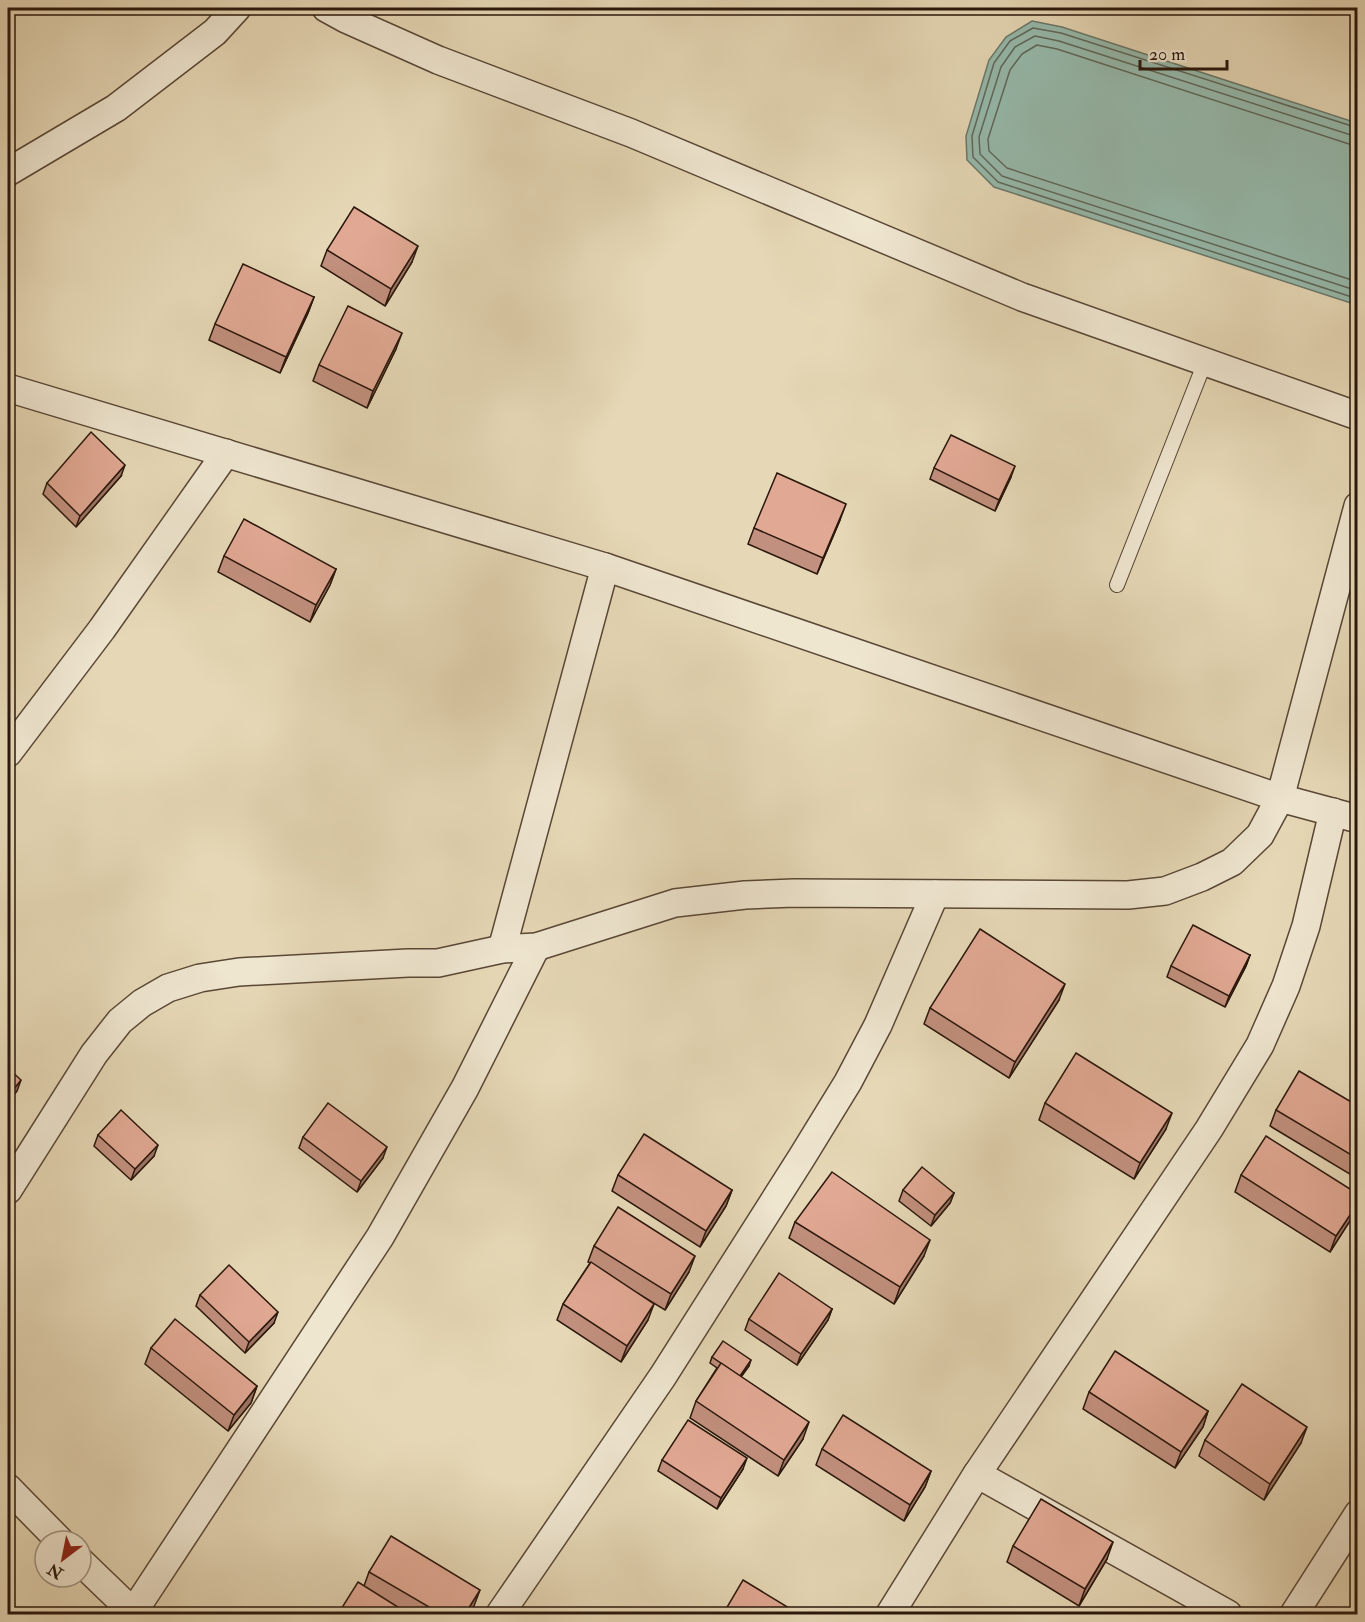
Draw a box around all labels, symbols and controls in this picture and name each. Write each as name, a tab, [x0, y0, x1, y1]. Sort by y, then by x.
scale bar	[1140, 33, 1227, 71]
text: 20 m	[1149, 43, 1185, 66]
north arrow	[33, 1529, 93, 1589]
text: N	[44, 1558, 68, 1584]

